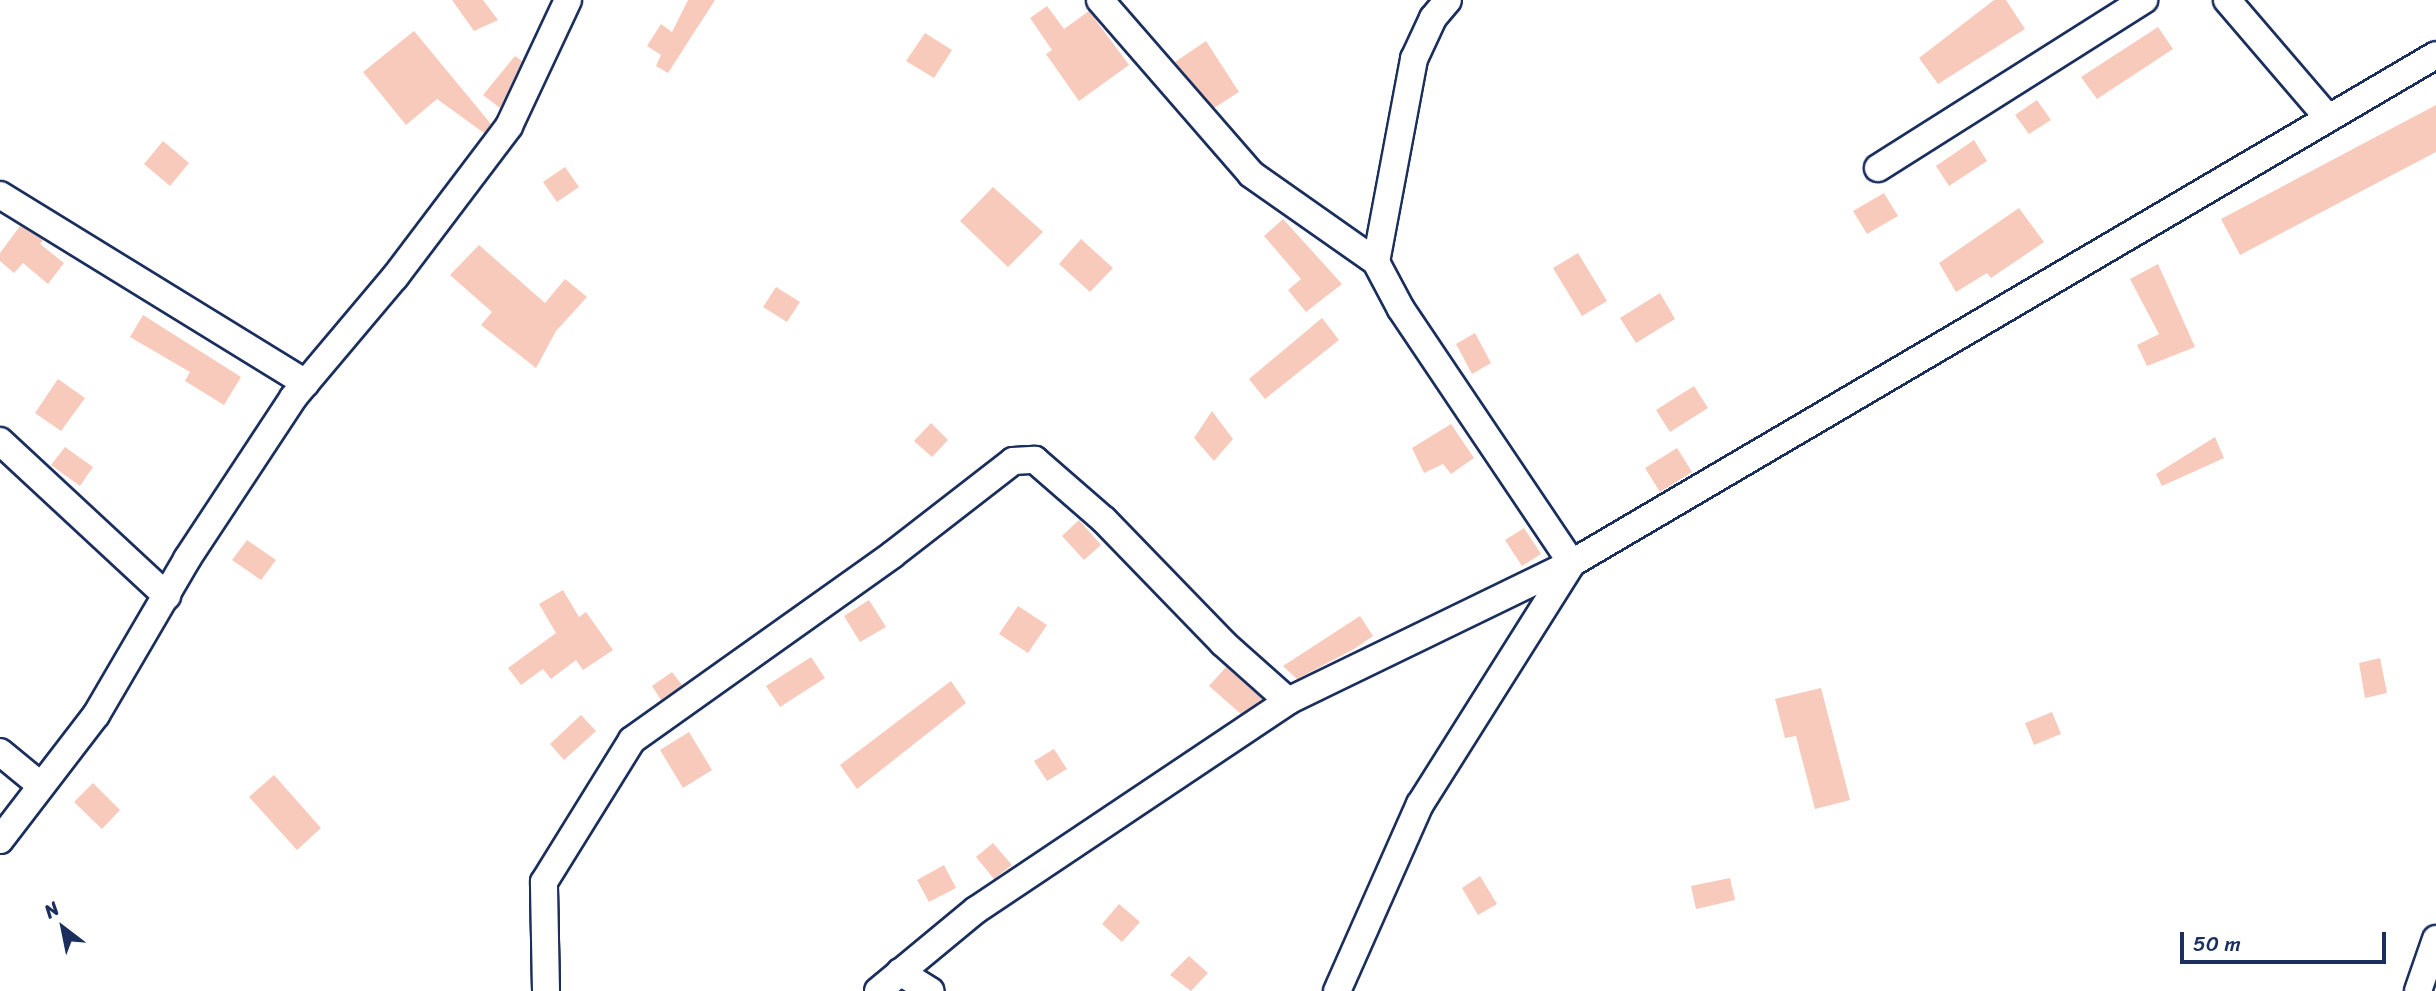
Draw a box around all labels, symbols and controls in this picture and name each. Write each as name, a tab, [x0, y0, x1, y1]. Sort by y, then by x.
text: N	[37, 892, 66, 927]
north arrow	[28, 893, 98, 963]
scale bar	[2184, 918, 2390, 962]
text: 50 m	[2193, 925, 2241, 963]

